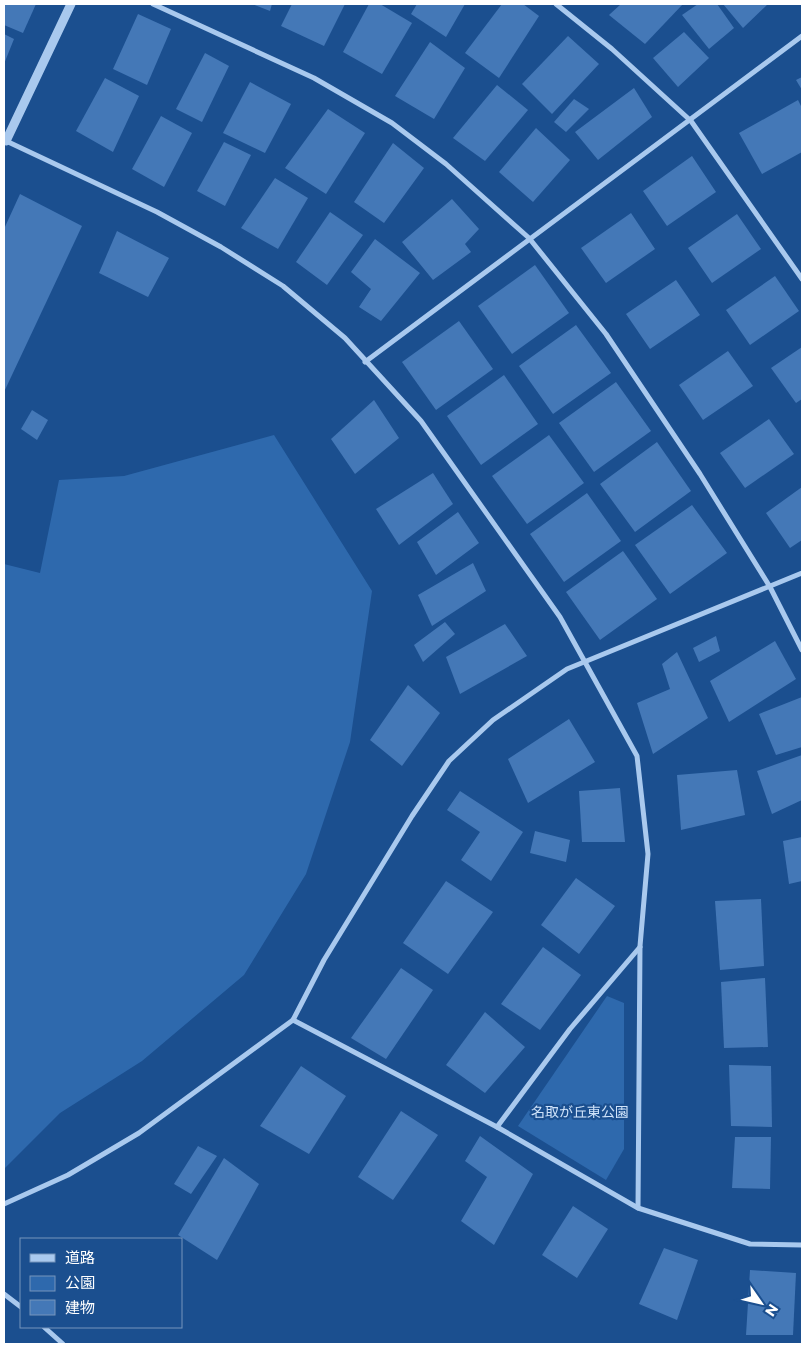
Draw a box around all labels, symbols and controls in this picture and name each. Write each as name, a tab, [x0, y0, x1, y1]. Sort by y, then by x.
park label: 名取が丘東公園	[531, 1103, 629, 1121]
legend	[20, 1238, 182, 1328]
text: 道路	[65, 1248, 95, 1267]
text: 公園	[65, 1273, 95, 1292]
north arrow	[736, 1278, 786, 1328]
text: 建物	[65, 1298, 95, 1317]
text: N	[761, 1301, 782, 1320]

